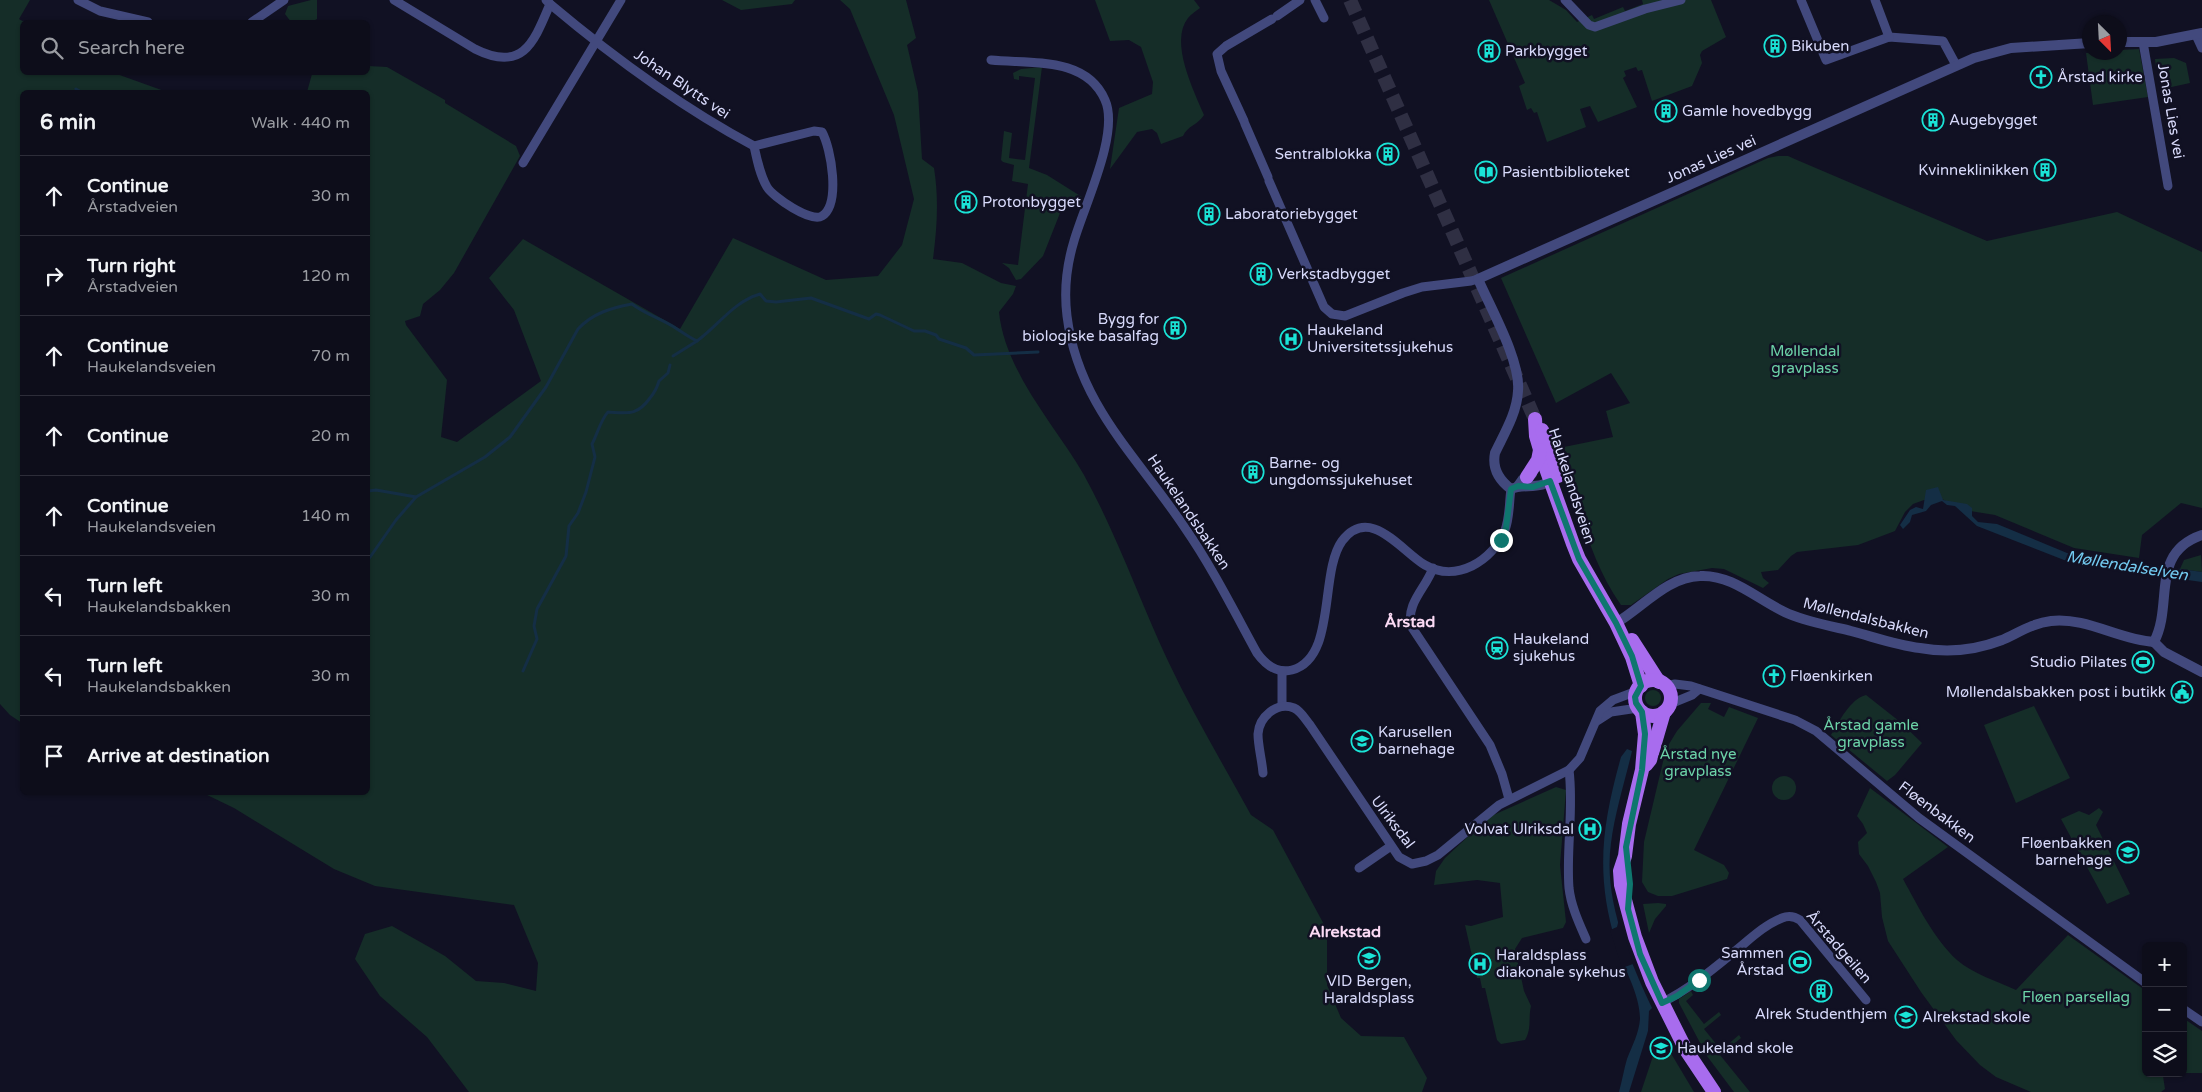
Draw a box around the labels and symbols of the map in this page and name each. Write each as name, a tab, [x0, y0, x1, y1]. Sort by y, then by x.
north arrow	[2082, 15, 2127, 60]
building icon: Bikuben	[1763, 34, 1787, 58]
place label: Bikuben	[1791, 37, 1849, 55]
building icon: Parkbygget	[1477, 39, 1501, 63]
place label: Parkbygget	[1505, 42, 1588, 60]
street label: Johan Blytts vei	[631, 45, 733, 123]
street label: Jonas Lies vei	[2154, 62, 2188, 160]
church icon: Årstad kirke	[2029, 65, 2053, 89]
place label: Årstad kirke	[2057, 68, 2143, 86]
building icon: Gamle hovedbygg	[1654, 99, 1678, 123]
place label: Gamle hovedbygg	[1682, 102, 1812, 120]
building icon: Augebygget	[1921, 108, 1945, 132]
place label: Augebygget	[1949, 111, 2038, 129]
street label: Jonas Lies vei	[1663, 131, 1759, 187]
building icon: Sentralblokka	[1376, 142, 1400, 166]
place label: Sentralblokka	[1275, 145, 1372, 163]
building icon: Kvinneklinikken	[2033, 158, 2057, 182]
library icon: Pasientbiblioteket	[1474, 160, 1498, 184]
place label: Kvinneklinikken	[1918, 161, 2029, 179]
place label: Pasientbiblioteket	[1502, 163, 1630, 181]
building icon: Protonbygget	[954, 190, 978, 214]
place label: Protonbygget	[982, 193, 1081, 211]
building icon: Laboratoriebygget	[1197, 202, 1221, 226]
place label: Laboratoriebygget	[1225, 205, 1358, 223]
building icon: Verkstadbygget	[1249, 262, 1273, 286]
place label: Verkstadbygget	[1277, 265, 1390, 283]
place label: Bygg for biologiske basalfag	[1022, 310, 1159, 345]
building icon: Bygg for biologiske basalfag	[1163, 316, 1187, 340]
place label: Haukeland Universitetssjukehus	[1307, 321, 1453, 356]
hospital icon: Haukeland Universitetssjukehus	[1279, 327, 1303, 351]
park label: Møllendal gravplass	[1770, 342, 1840, 377]
street label: Haukelandsveien	[1545, 426, 1599, 546]
street label: Haukelandsbakken	[1144, 451, 1234, 573]
place label: Barne- og ungdomssjukehuset	[1269, 454, 1413, 489]
building icon: Barne- og ungdomssjukehuset	[1241, 460, 1265, 484]
route end	[1490, 529, 1513, 552]
water label: Møllendalselven	[2065, 547, 2190, 586]
street label: Møllendalsbakken	[1801, 594, 1931, 642]
district label: Årstad	[1385, 612, 1435, 632]
place label: Haukeland sjukehus	[1513, 630, 1589, 665]
station icon: Haukeland sjukehus	[1485, 636, 1509, 660]
sports icon: Studio Pilates	[2131, 650, 2155, 674]
place label: Studio Pilates	[2030, 653, 2127, 671]
church icon: Fløenkirken	[1762, 664, 1786, 688]
place label: Fløenkirken	[1790, 667, 1873, 685]
public building icon: Møllendalsbakken post i butikk	[2170, 680, 2194, 704]
place label: Møllendalsbakken post i butikk	[1946, 683, 2166, 701]
park label: Årstad gamle gravplass	[1823, 716, 1919, 751]
place label: Karusellen barnehage	[1378, 723, 1455, 758]
school or university icon: Karusellen barnehage	[1350, 729, 1374, 753]
park label: Årstad nye gravplass	[1660, 745, 1736, 780]
street label: Fløenbakken	[1895, 777, 1979, 847]
street label: Ulriksdal	[1367, 792, 1419, 852]
hospital icon: Volvat Ulriksdal	[1578, 817, 1602, 841]
place label: Volvat Ulriksdal	[1464, 820, 1574, 838]
place label: Fløenbakken barnehage	[2021, 834, 2112, 869]
school or university icon: Fløenbakken barnehage	[2116, 840, 2140, 864]
street label: Årstadgeilen	[1802, 907, 1876, 987]
district label: Alrekstad	[1309, 922, 1381, 942]
place label: Sammen Årstad	[1721, 944, 1784, 979]
school or university icon: VID Bergen, Haraldsplass	[1357, 946, 1381, 970]
place label: Haraldsplass diakonale sykehus	[1496, 946, 1626, 981]
sports icon: Sammen Årstad	[1788, 950, 1812, 974]
hospital icon: Haraldsplass diakonale sykehus	[1468, 952, 1492, 976]
route start	[1688, 969, 1711, 992]
place label: VID Bergen, Haraldsplass	[1324, 972, 1414, 1007]
building icon: Alrek Studenthjem	[1809, 979, 1833, 1003]
park label: Fløen parsellag	[2022, 988, 2130, 1006]
place label: Alrek Studenthjem	[1755, 1005, 1887, 1023]
school or university icon: Alrekstad skole	[1894, 1005, 1918, 1029]
place label: Alrekstad skole	[1922, 1008, 2030, 1026]
school or university icon: Haukeland skole	[1649, 1036, 1673, 1060]
place label: Haukeland skole	[1677, 1039, 1794, 1057]

